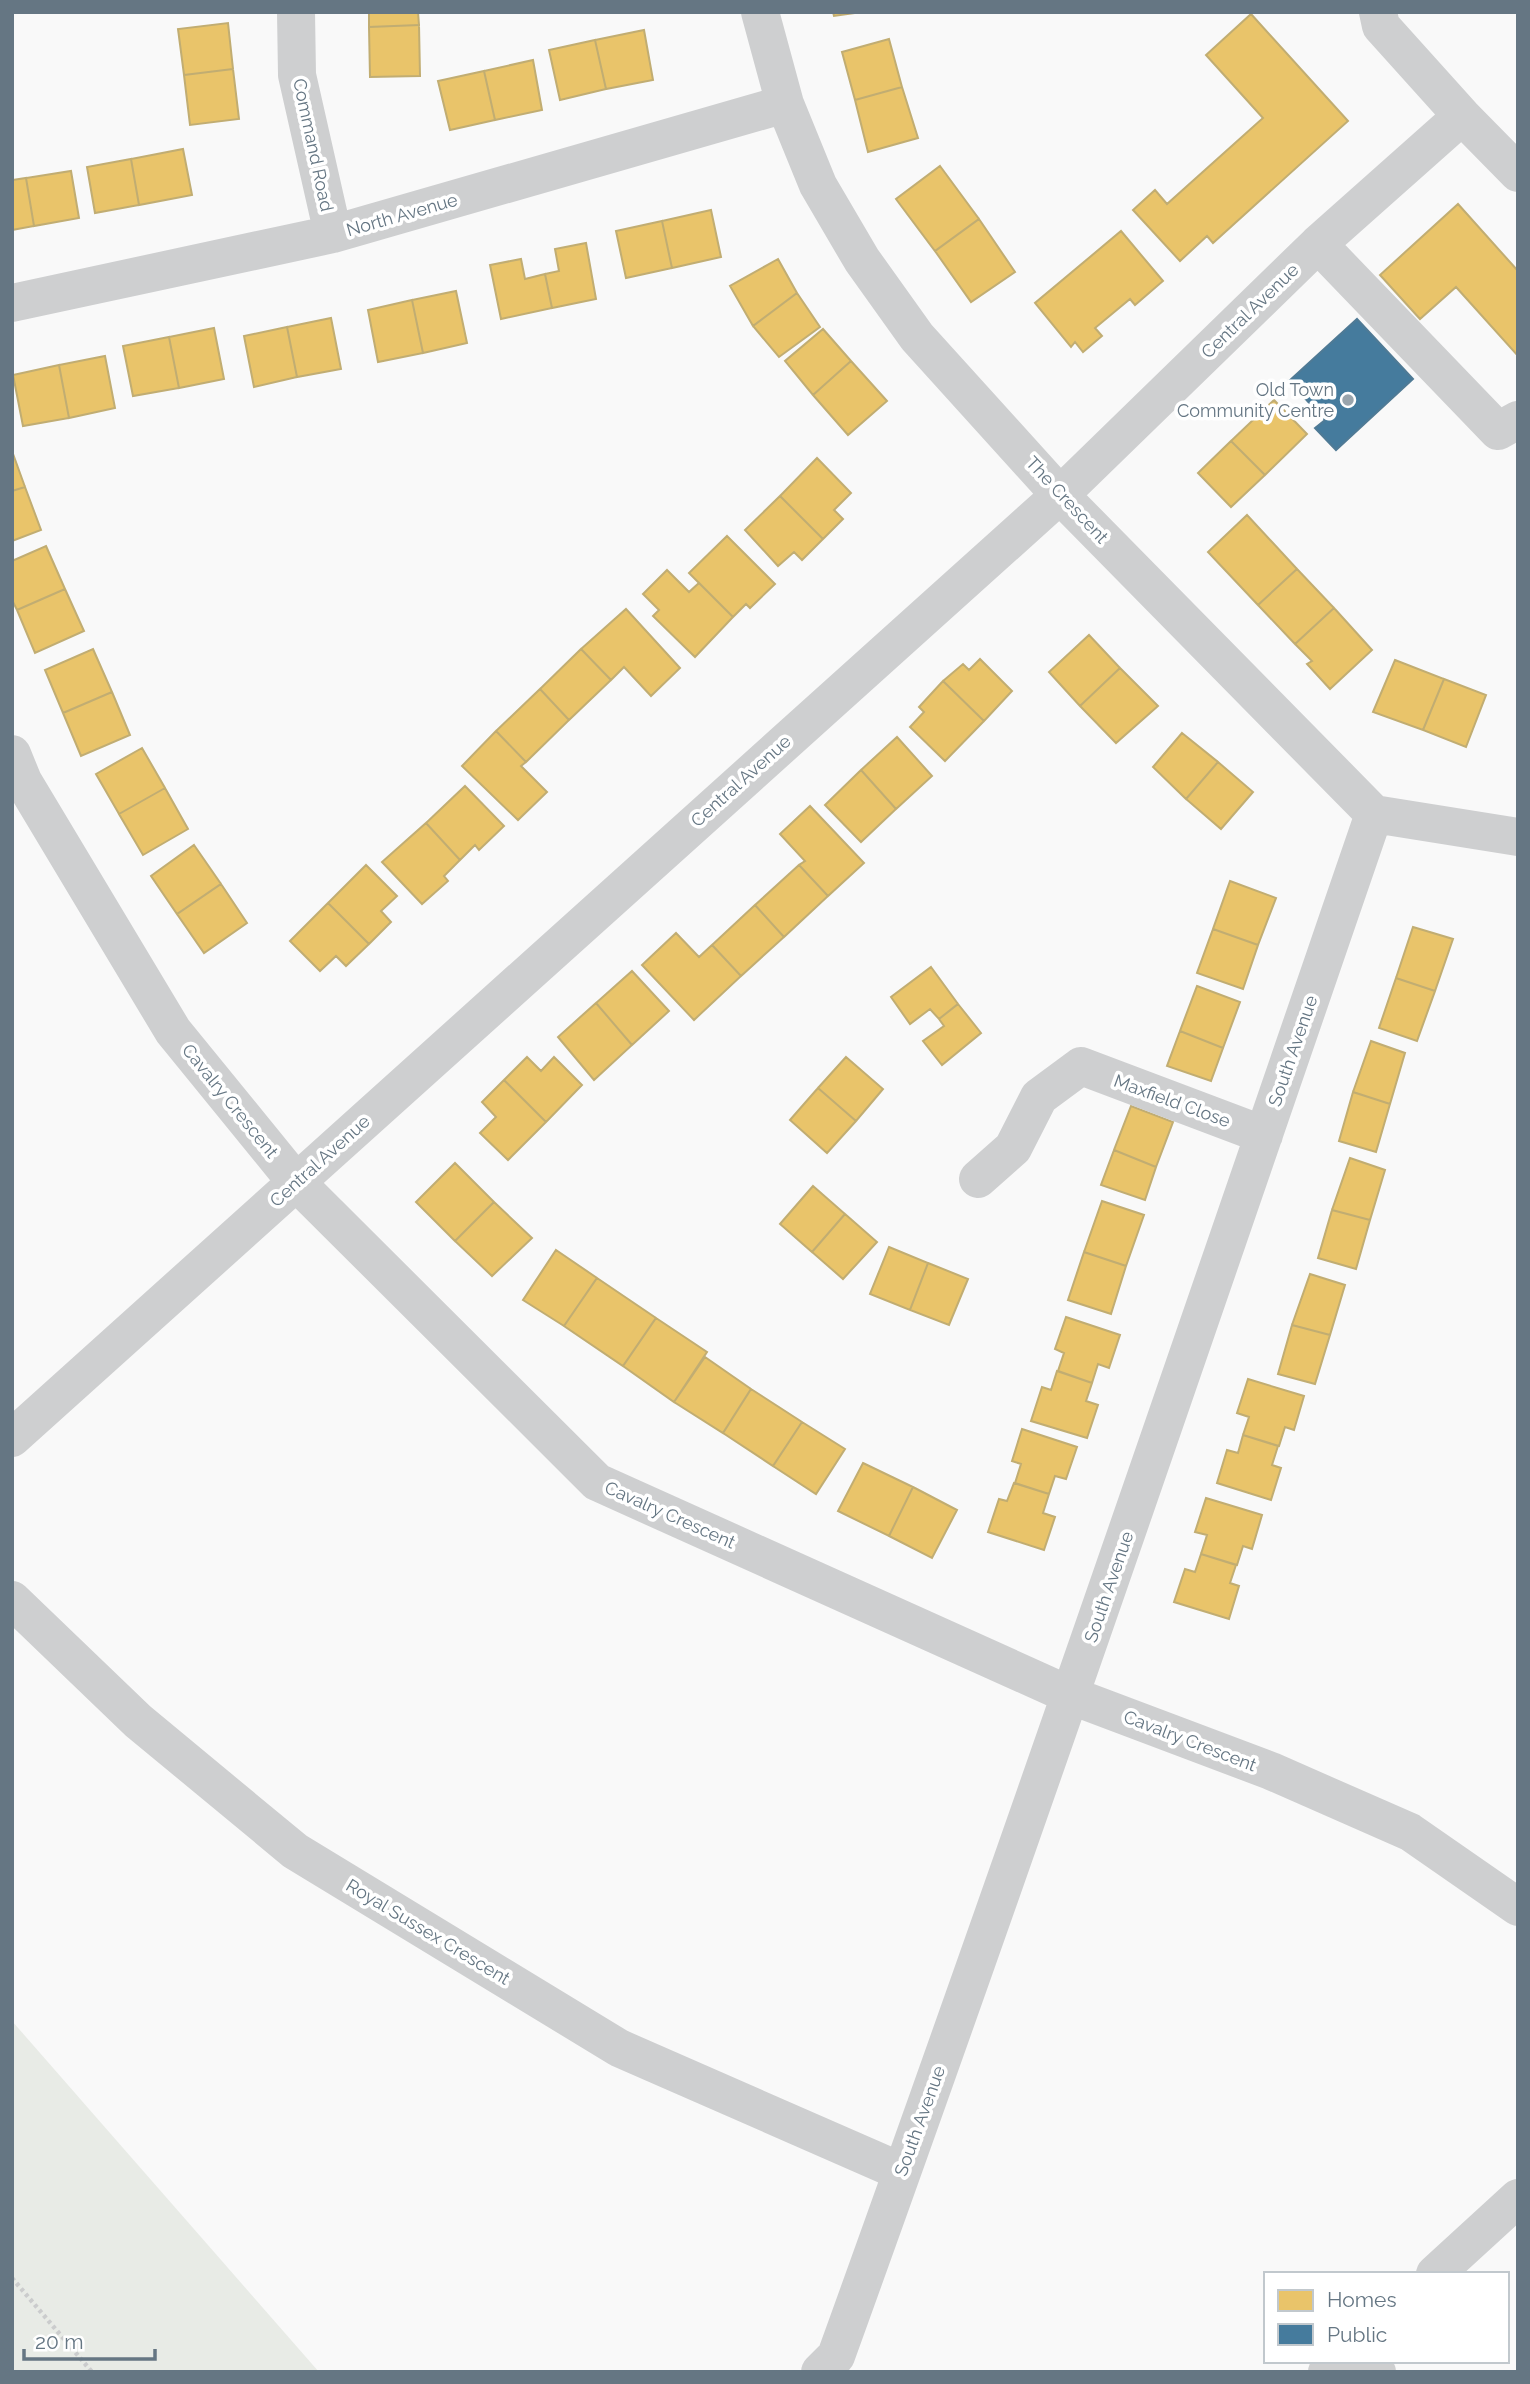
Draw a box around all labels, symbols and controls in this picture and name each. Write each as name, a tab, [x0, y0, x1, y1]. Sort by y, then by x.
street label: Command Road	[289, 76, 338, 213]
street label: North Avenue	[344, 189, 460, 240]
street label: Central Avenue	[1197, 259, 1303, 362]
place label: Old Town Community Centre	[1177, 379, 1334, 421]
marker: Old Town Community Centre	[1340, 392, 1356, 408]
street label: The Crescent	[1022, 452, 1113, 547]
street label: Central Avenue	[686, 730, 795, 831]
street label: South Avenue	[1264, 992, 1321, 1109]
street label: Cavalry Crescent	[178, 1039, 283, 1162]
street label: Maxfield Close	[1111, 1070, 1234, 1131]
street label: Central Avenue	[265, 1110, 374, 1211]
street label: Cavalry Crescent	[602, 1476, 739, 1553]
street label: South Avenue	[1080, 1528, 1137, 1645]
street label: Cavalry Crescent	[1121, 1706, 1260, 1776]
street label: Royal Sussex Crescent	[343, 1874, 514, 1989]
street label: South Avenue	[890, 2062, 949, 2179]
legend	[1264, 2272, 1509, 2363]
text: Homes	[1327, 2287, 1397, 2312]
scale bar	[24, 2318, 156, 2362]
text: Public	[1327, 2322, 1387, 2347]
text: 20 m	[35, 2329, 83, 2354]

